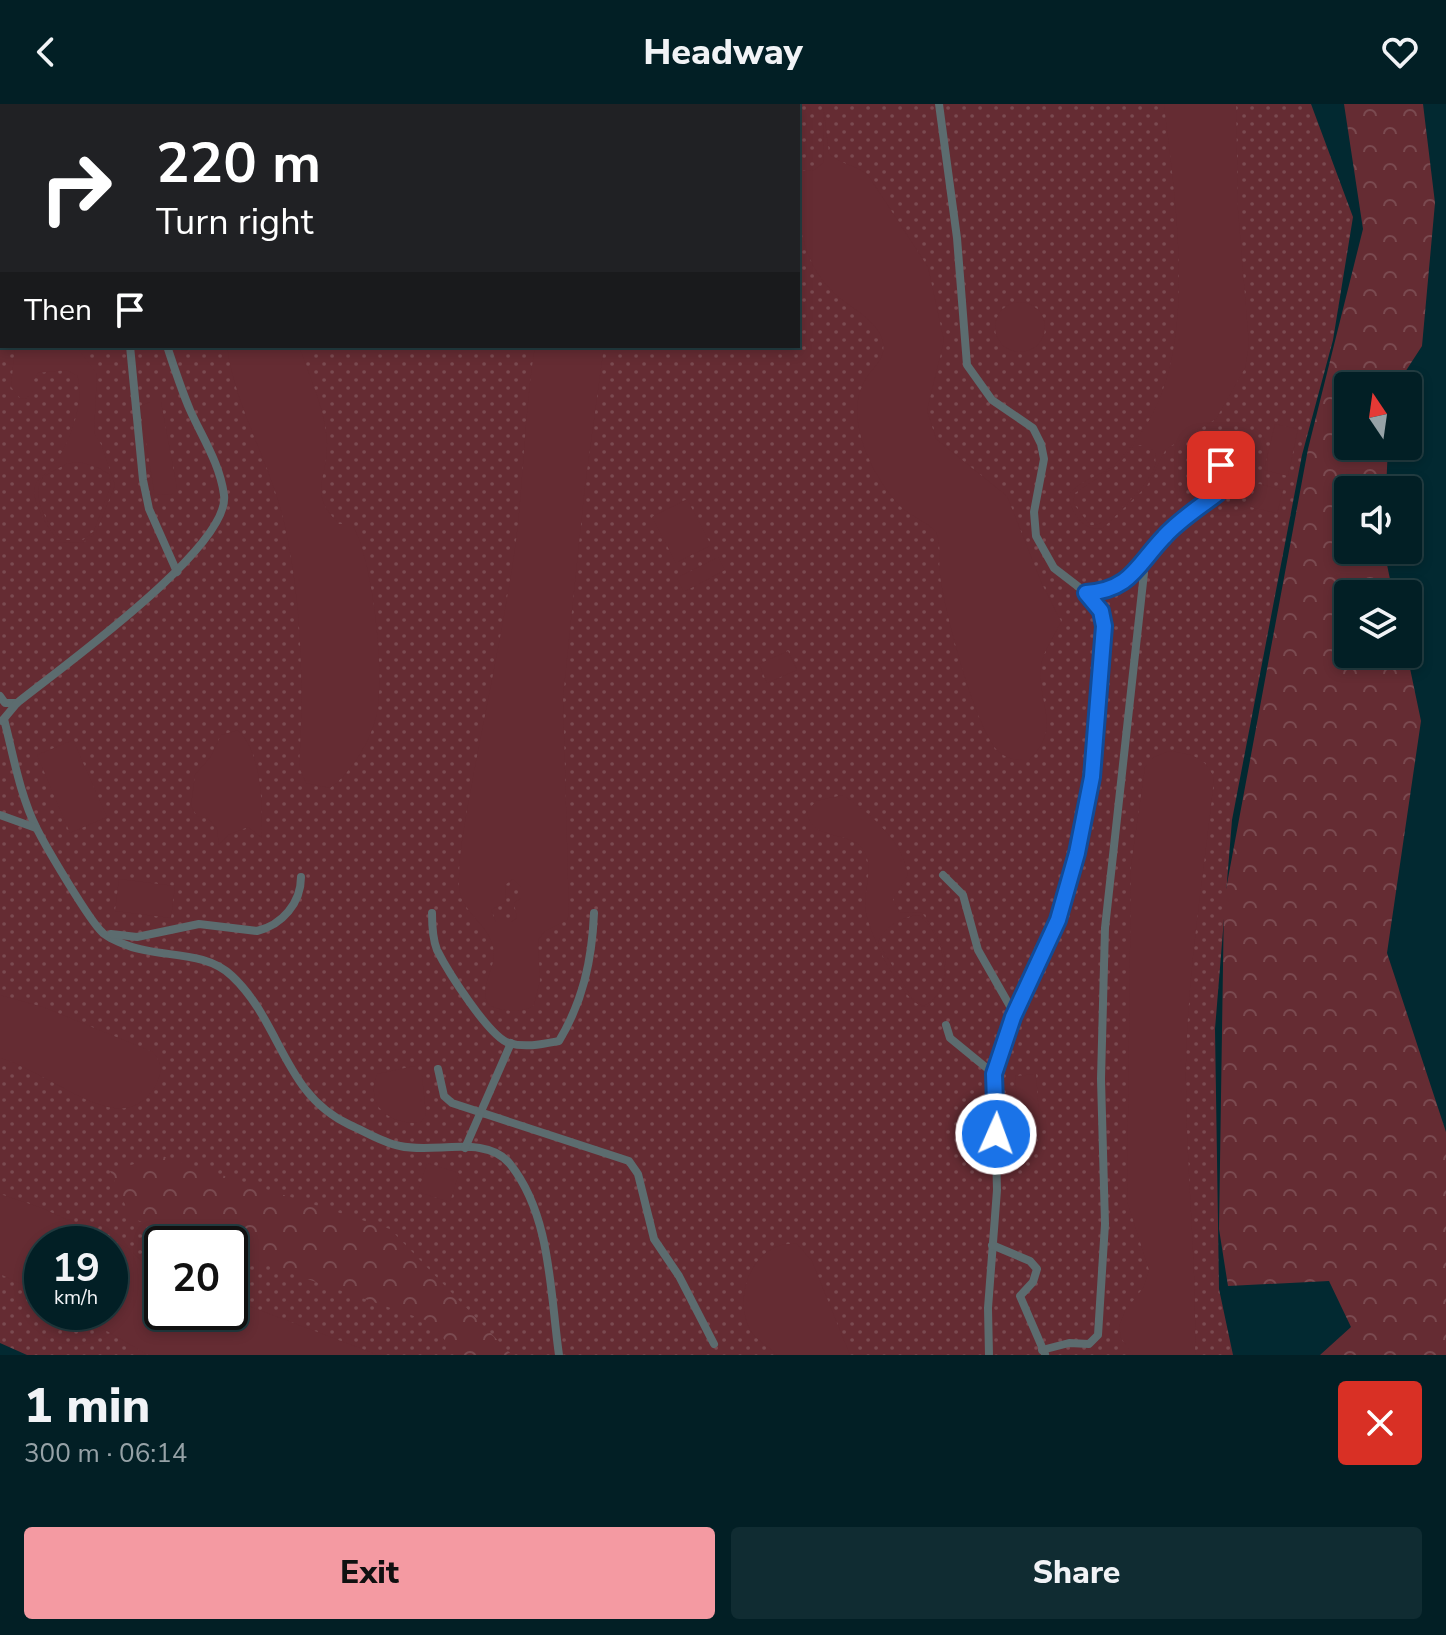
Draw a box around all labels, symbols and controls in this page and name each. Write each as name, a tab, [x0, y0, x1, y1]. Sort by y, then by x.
text: Headway	[643, 28, 803, 77]
icon: back	[24, 30, 68, 74]
icon: heart	[1378, 30, 1422, 74]
text: 220 m	[156, 125, 321, 202]
icon: right	[24, 136, 128, 240]
text: Turn right	[156, 198, 313, 247]
icon: arrive	[108, 288, 152, 332]
text: Then	[24, 290, 92, 331]
north arrow	[1334, 372, 1422, 460]
map controls	[1334, 372, 1422, 668]
pin	[1187, 431, 1255, 499]
icon: arrive	[1199, 443, 1243, 487]
button: sound	[1334, 476, 1422, 564]
button: layers	[1334, 580, 1422, 668]
position arrow	[954, 1092, 1038, 1176]
speed limit sign: 20	[144, 1226, 248, 1330]
text: 19	[52, 1241, 100, 1295]
text: km/h	[54, 1284, 98, 1311]
text: 1 min	[24, 1373, 150, 1439]
button: close	[1338, 1381, 1422, 1465]
text: 300 m · 06:14	[24, 1436, 187, 1471]
button: Exit	[24, 1527, 715, 1619]
button: Share	[731, 1527, 1422, 1619]

